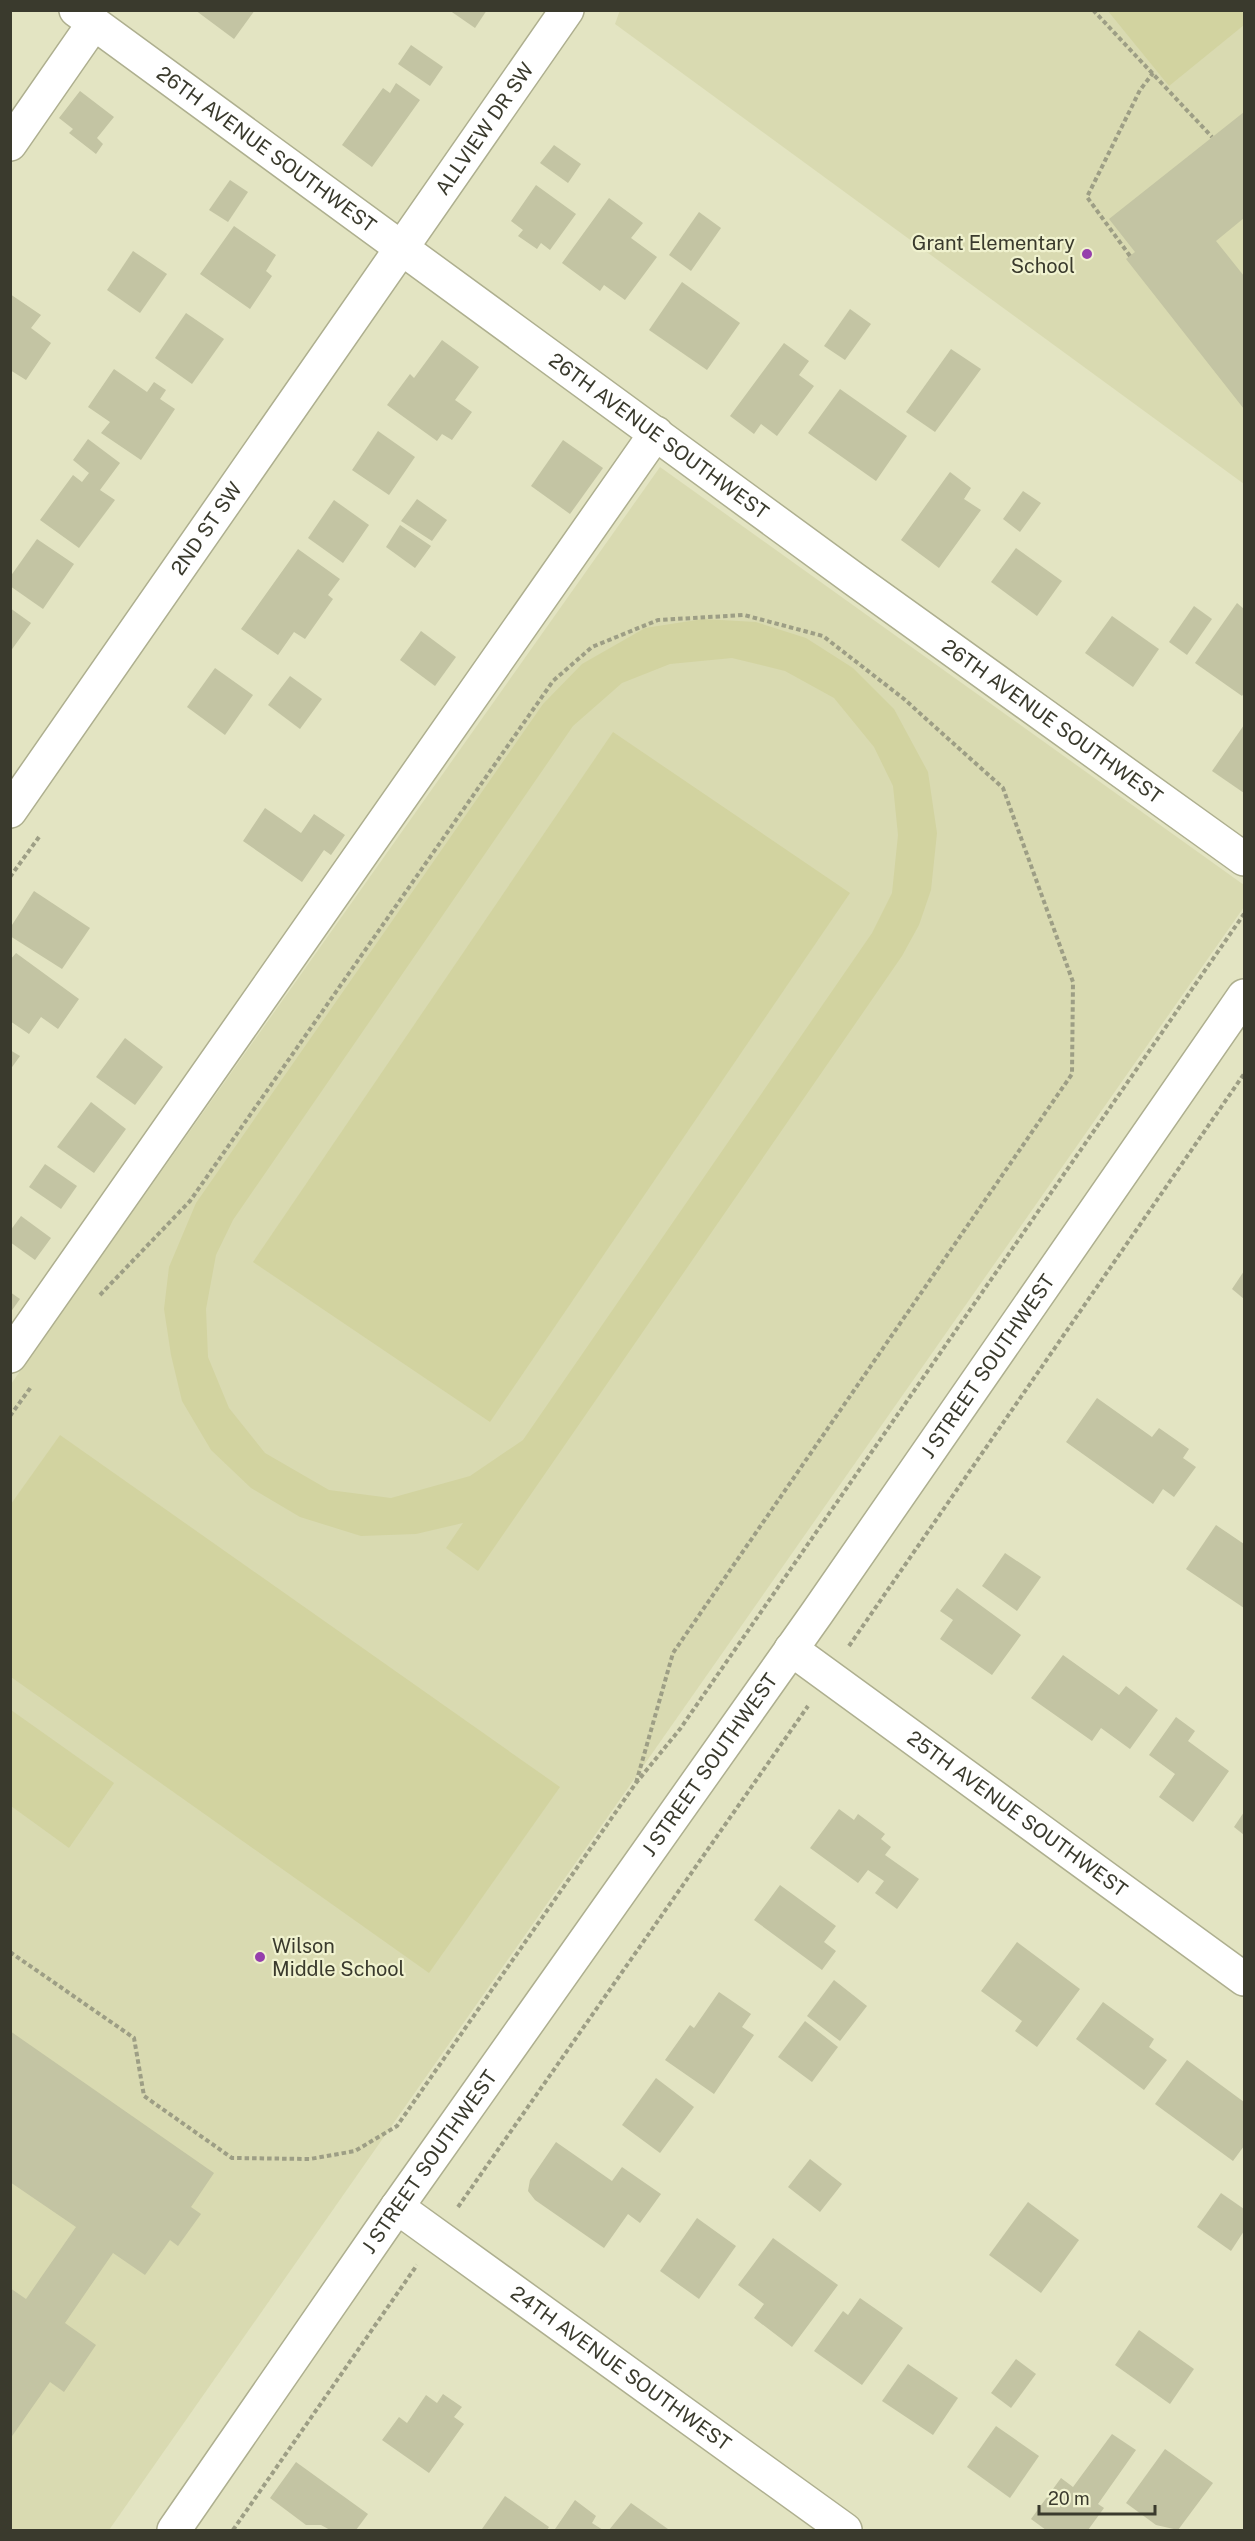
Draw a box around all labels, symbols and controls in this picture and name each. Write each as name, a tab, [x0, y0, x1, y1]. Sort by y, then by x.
street label: ALLVIEW DR SW	[430, 58, 539, 200]
street label: 26TH AVENUE SOUTHWEST	[152, 61, 381, 238]
place label: Grant Elementary School	[912, 231, 1075, 278]
marker: Grant Elementary School	[1080, 247, 1094, 261]
street label: 26TH AVENUE SOUTHWEST	[544, 348, 773, 524]
street label: 2ND ST SW	[166, 478, 247, 580]
street label: 26TH AVENUE SOUTHWEST	[937, 634, 1167, 809]
street label: J STREET SOUTHWEST	[916, 1270, 1060, 1463]
street label: J STREET SOUTHWEST	[637, 1669, 783, 1861]
street label: 25TH AVENUE SOUTHWEST	[903, 1726, 1132, 1902]
place label: Wilson Middle School	[272, 1934, 405, 1981]
marker: Wilson Middle School	[253, 1950, 267, 1964]
street label: J STREET SOUTHWEST	[357, 2065, 502, 2258]
street label: 24TH AVENUE SOUTHWEST	[506, 2281, 736, 2456]
scale bar	[1039, 2478, 1154, 2516]
text: 20 m	[1048, 2488, 1090, 2509]

